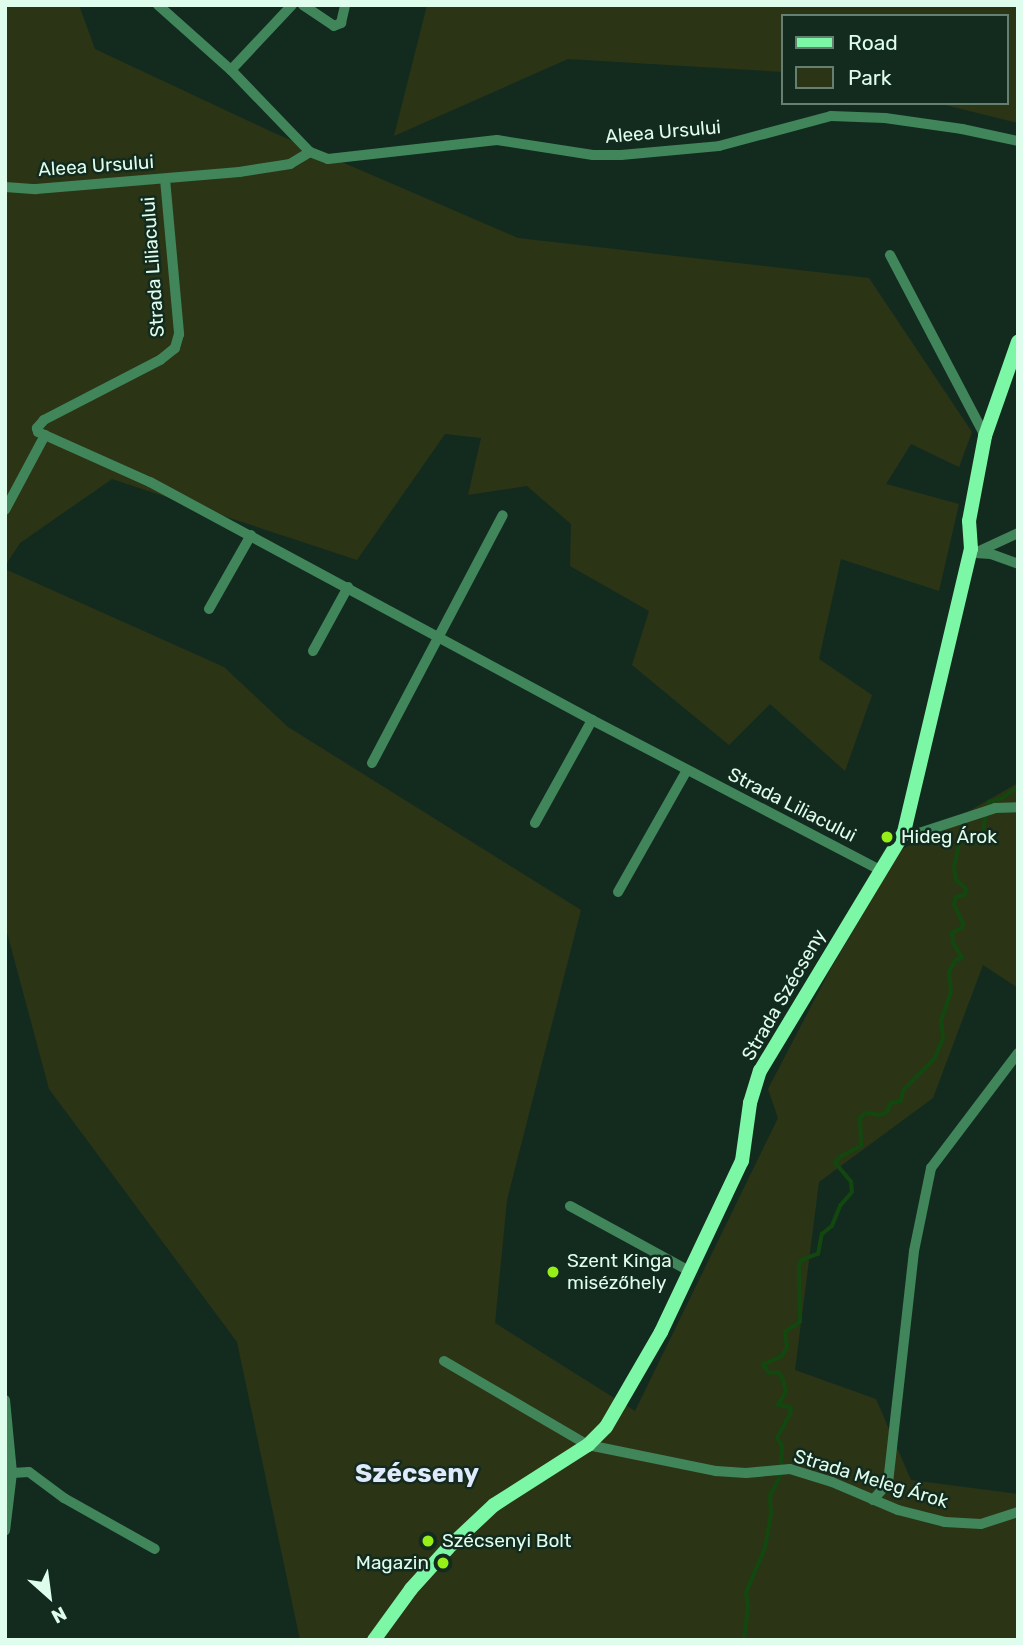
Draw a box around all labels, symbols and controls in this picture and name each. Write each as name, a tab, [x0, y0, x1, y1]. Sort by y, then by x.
legend	[782, 14, 1009, 105]
text: Road	[848, 30, 898, 55]
text: Park	[848, 65, 892, 90]
street label: Aleea Ursului	[604, 116, 722, 148]
street label: Aleea Ursului	[37, 151, 155, 181]
street label: Strada Liliacului	[137, 196, 169, 338]
street label: Strada Liliacului	[724, 763, 860, 847]
place label: Hideg Árok	[901, 826, 998, 848]
marker: Hideg Árok	[879, 829, 895, 845]
street label: Strada Szécseny	[737, 925, 831, 1065]
place label: Szent Kinga misézőhely	[567, 1250, 672, 1294]
marker: Szent Kinga misézőhely	[545, 1264, 561, 1280]
street label: Strada Meleg Árok	[791, 1445, 951, 1513]
district label: Szécseny	[355, 1458, 479, 1490]
place label: Szécsenyi Bolt	[442, 1530, 571, 1552]
marker: Szécsenyi Bolt	[420, 1533, 436, 1549]
place label: Magazin	[356, 1552, 429, 1574]
marker: Magazin	[435, 1555, 451, 1571]
north arrow	[14, 1561, 84, 1631]
text: N	[48, 1602, 71, 1628]

